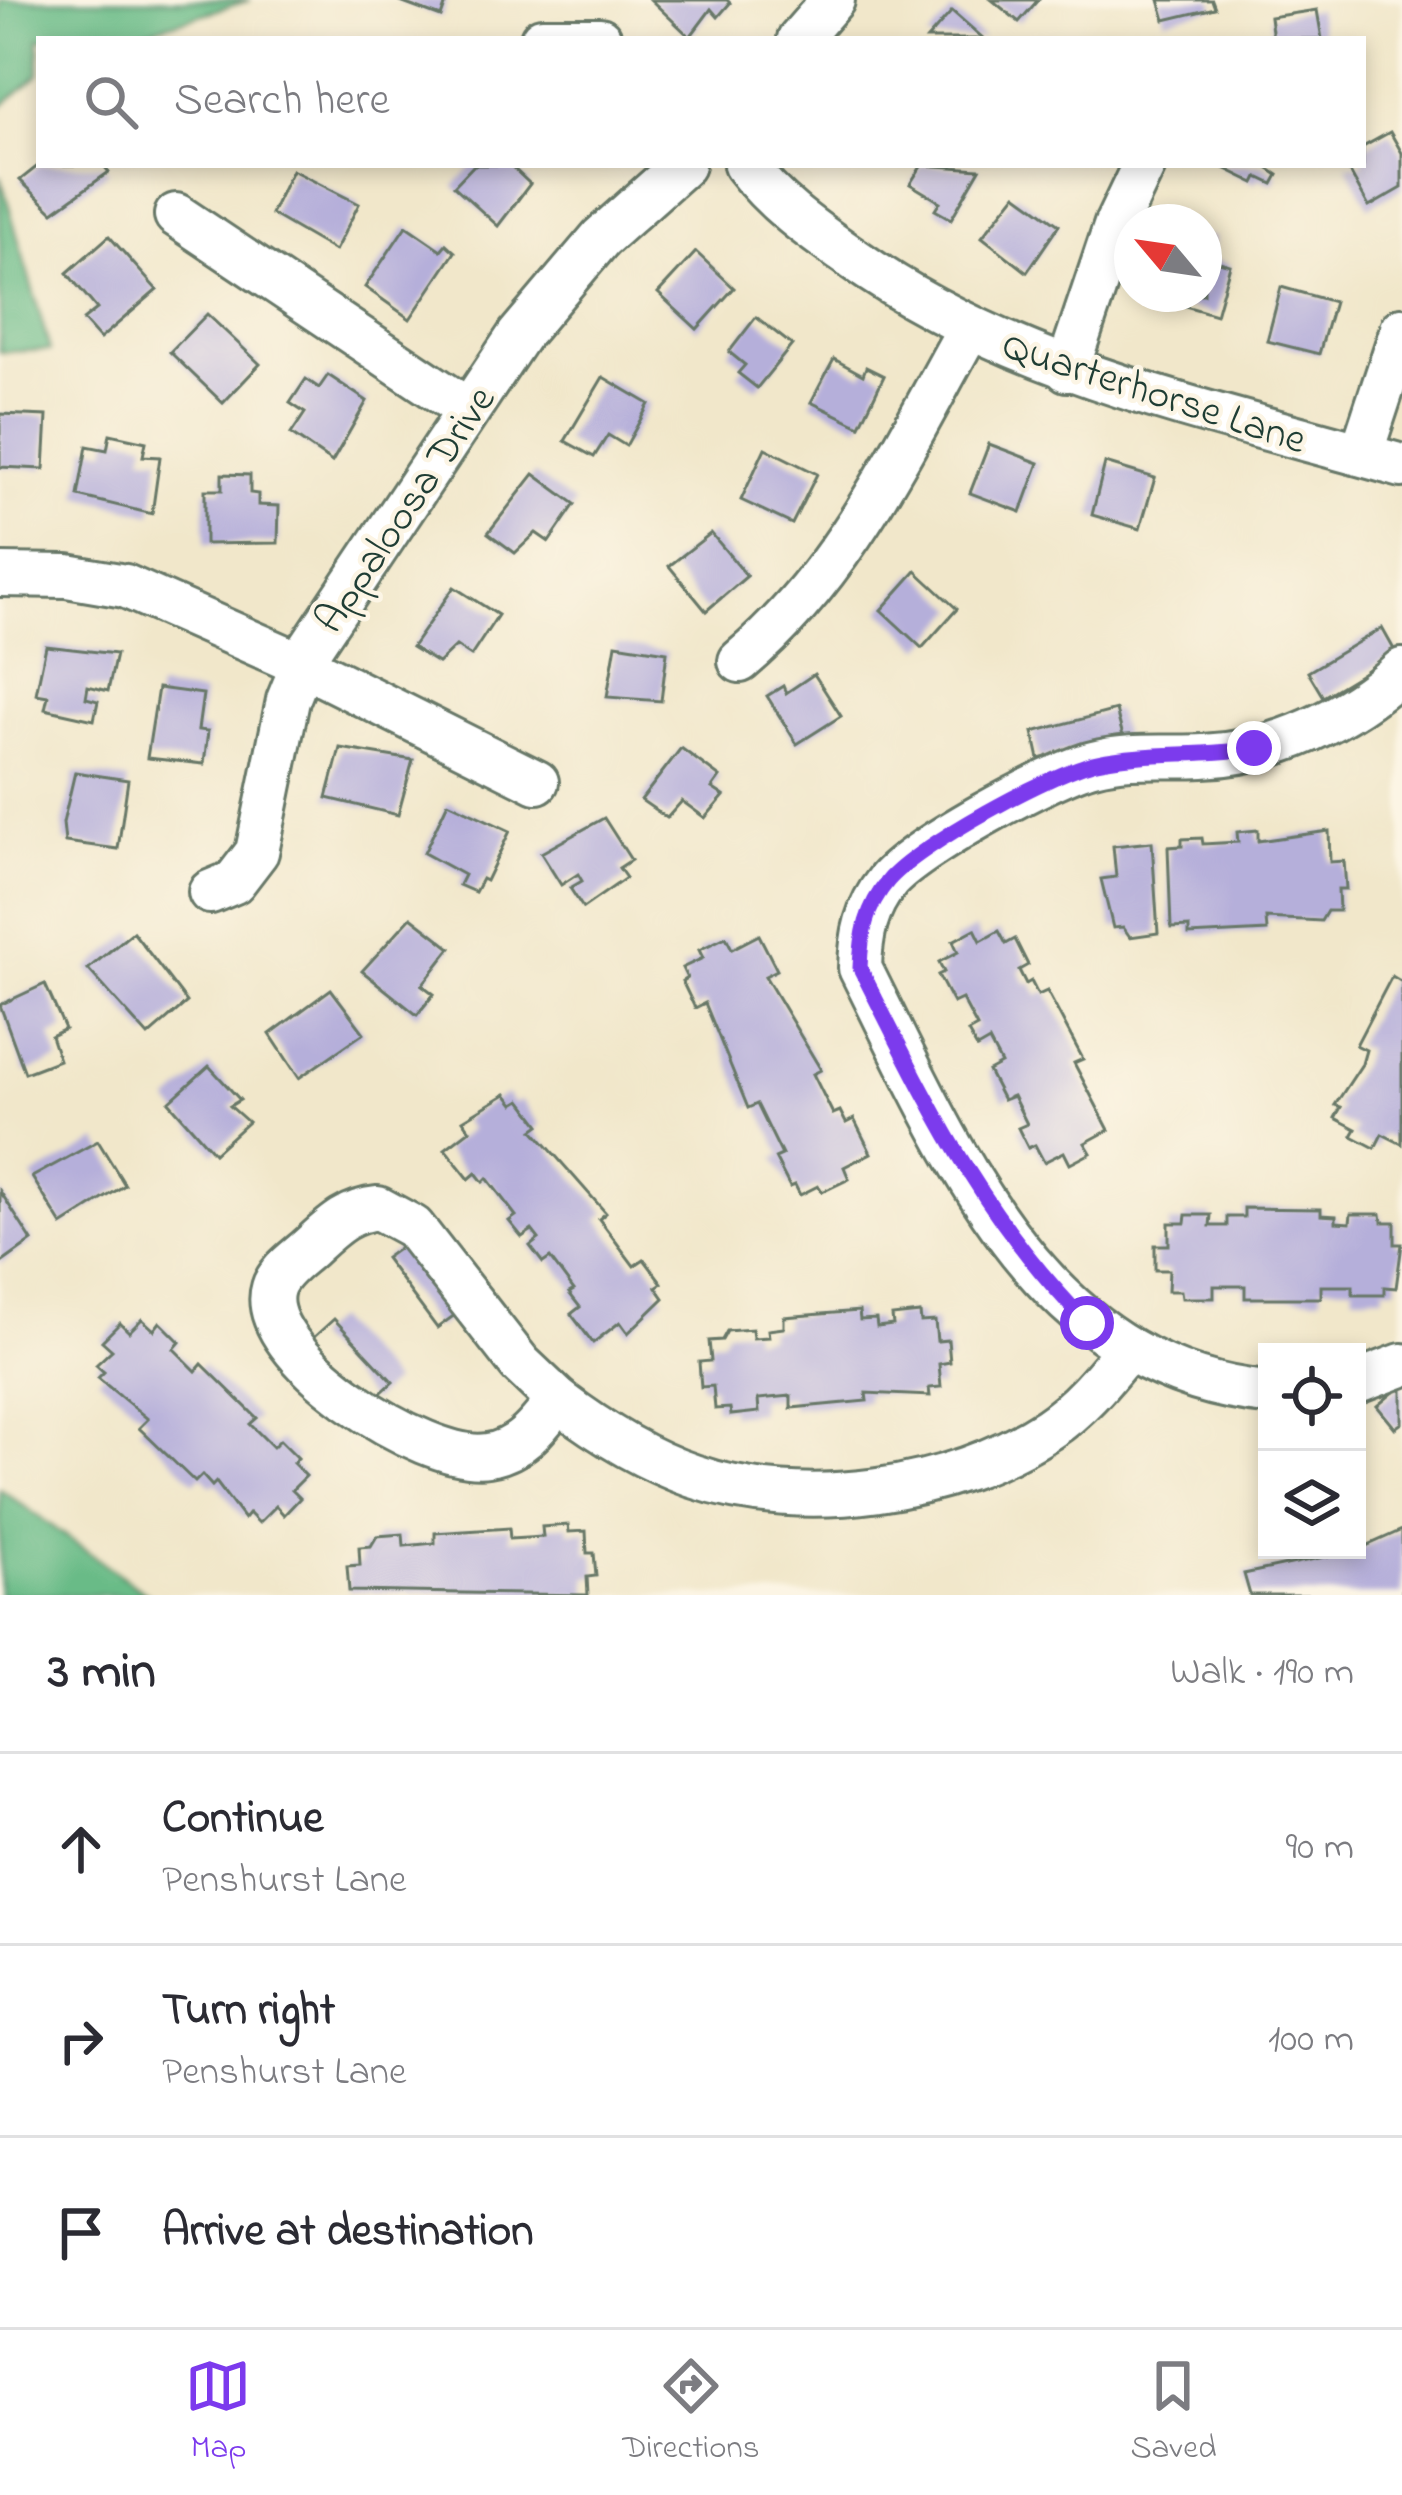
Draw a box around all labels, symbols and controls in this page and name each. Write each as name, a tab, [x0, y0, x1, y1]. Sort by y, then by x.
search box	[36, 36, 1366, 168]
icon: search	[78, 69, 144, 135]
text: Search here	[174, 69, 390, 135]
north arrow	[1114, 204, 1222, 312]
street label: Quarterhorse Lane	[994, 316, 1313, 472]
street label: Appaloosa Drive	[301, 374, 512, 647]
route end	[1227, 721, 1281, 775]
route start	[1060, 1296, 1114, 1350]
map controls	[1258, 1343, 1366, 1559]
button: locate	[1258, 1343, 1366, 1451]
button: layers	[1258, 1451, 1366, 1559]
text: 3 min	[48, 1636, 156, 1711]
text: Walk · 190 m	[1170, 1645, 1354, 1702]
text: Continue	[162, 1787, 323, 1853]
icon: ahead	[48, 1816, 114, 1882]
text: 90 m	[1285, 1820, 1354, 1877]
text: Penshurst Lane	[162, 1853, 407, 1910]
text: Turn right	[162, 1979, 335, 2045]
icon: right	[48, 2008, 114, 2074]
text: 100 m	[1268, 2012, 1354, 2069]
text: Penshurst Lane	[162, 2045, 407, 2102]
icon: arrive	[48, 2200, 114, 2266]
text: Arrive at destination	[162, 2200, 533, 2266]
tab: Map	[185, 2353, 251, 2473]
tab: Directions	[622, 2353, 760, 2473]
tab: Saved	[1130, 2353, 1217, 2473]

